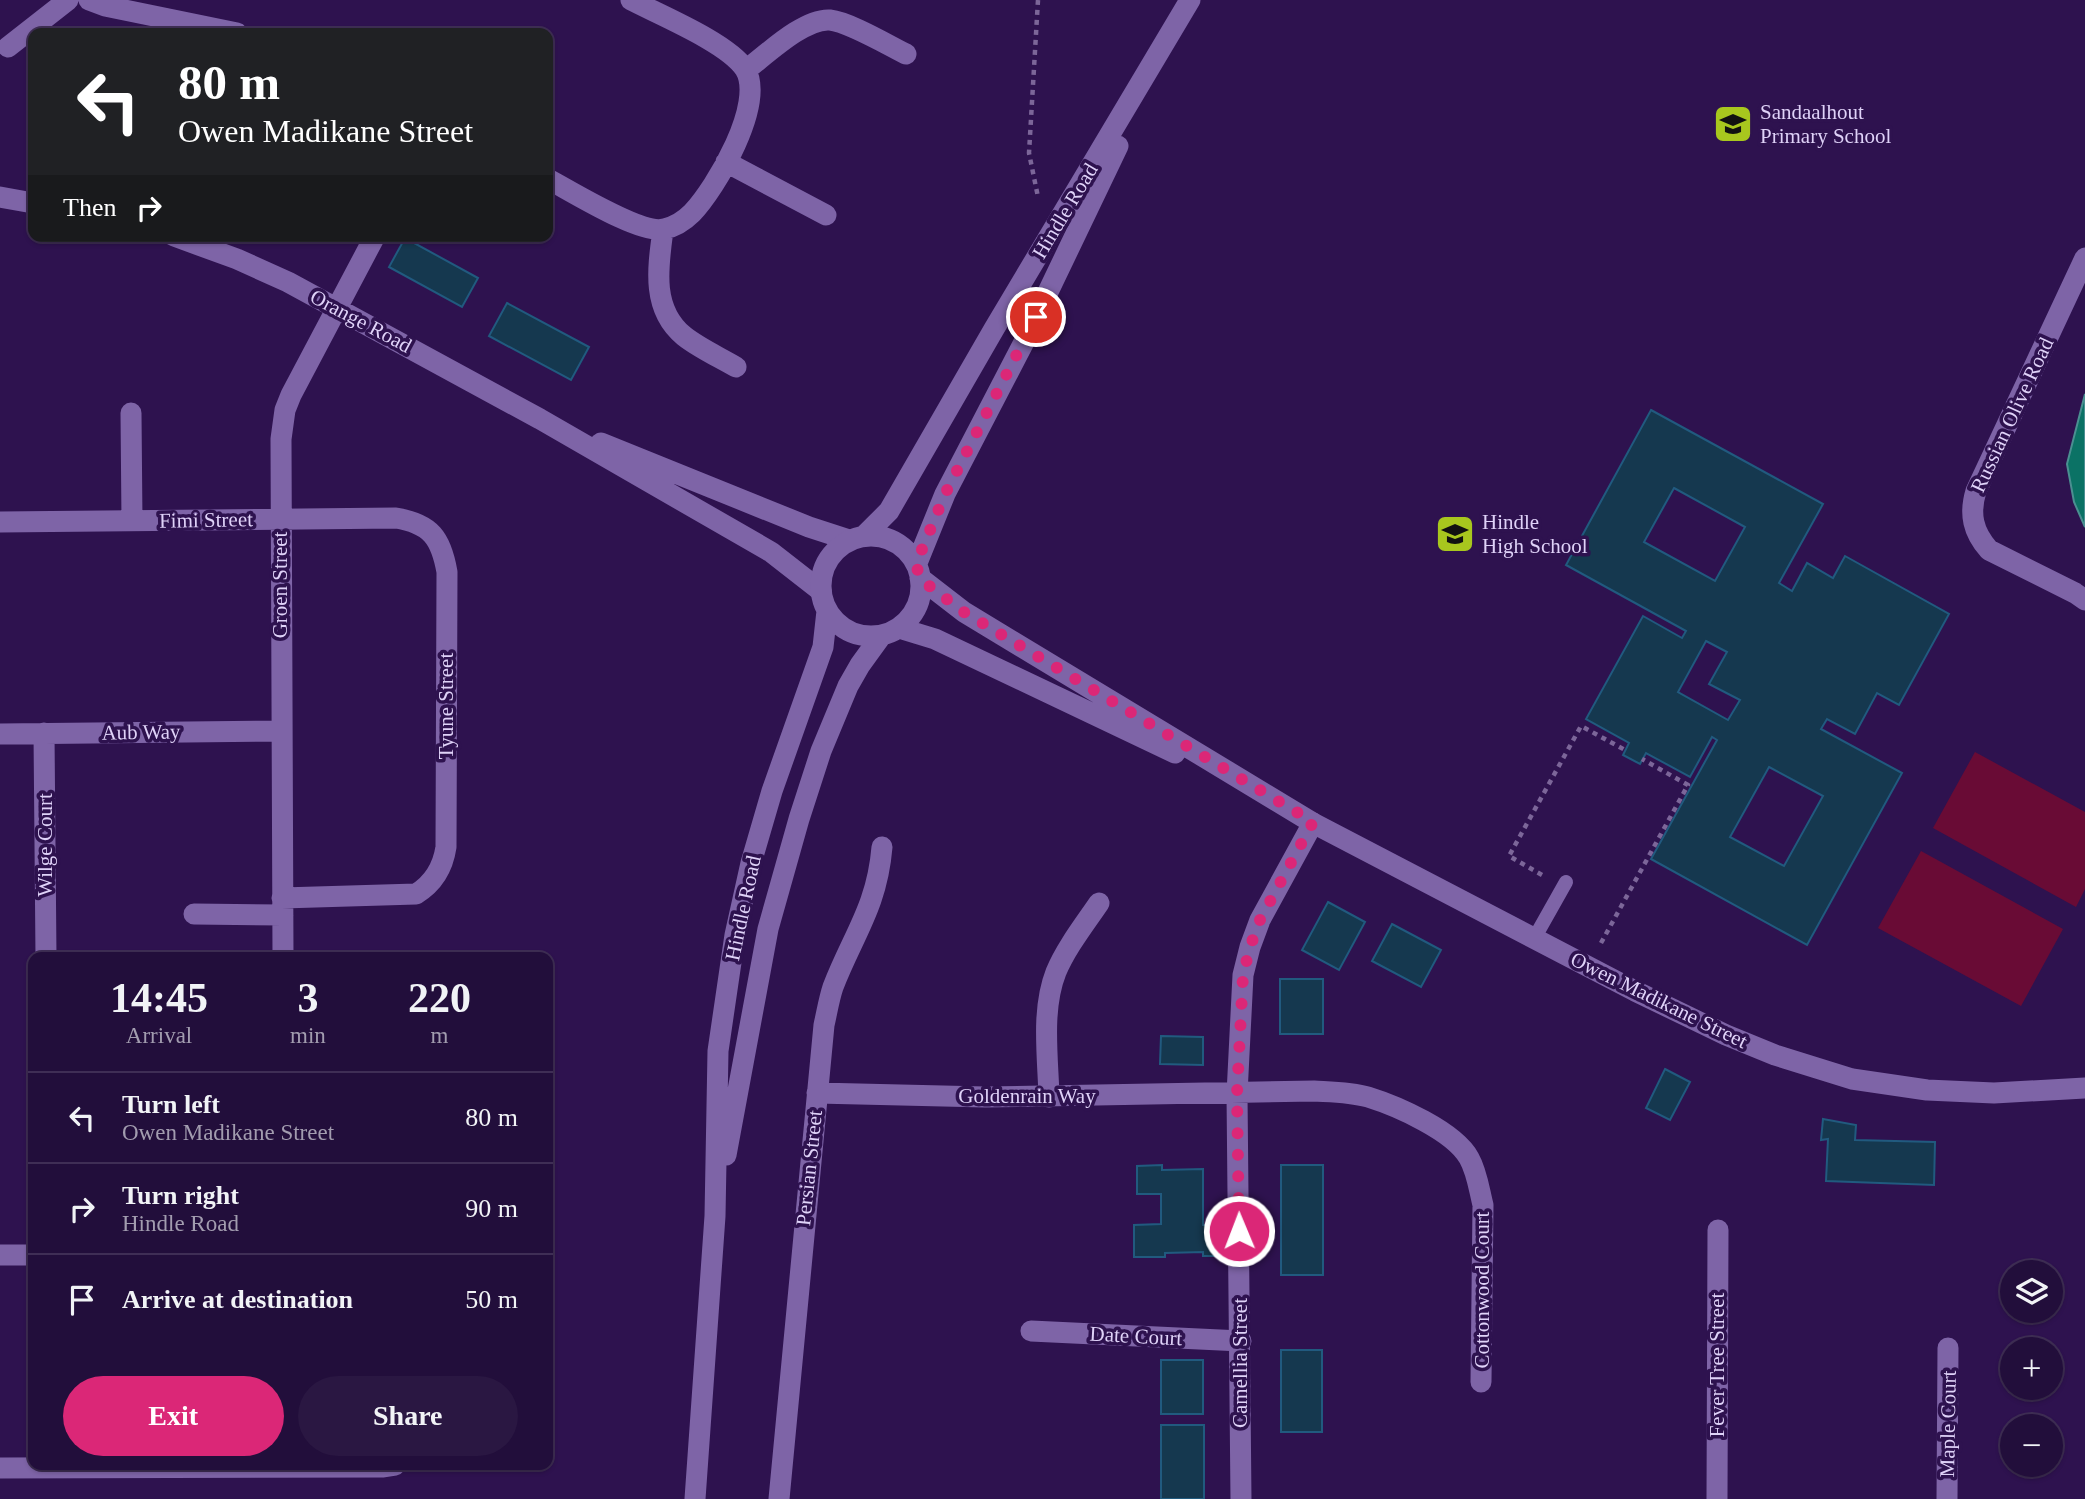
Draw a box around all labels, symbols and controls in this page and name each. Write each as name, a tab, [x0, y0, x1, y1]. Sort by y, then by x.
text: 80 m	[178, 55, 280, 110]
icon: left	[63, 56, 154, 147]
place label: Sandaalhout Primary School	[1760, 100, 1891, 148]
school or university icon: Sandaalhout Primary School	[1712, 103, 1754, 145]
text: Owen Madikane Street	[178, 113, 473, 149]
street label: Hindle Road	[1027, 159, 1103, 263]
icon: right	[130, 189, 168, 227]
text: Then	[63, 193, 116, 222]
street label: Orange Road	[306, 284, 416, 358]
pin	[1006, 287, 1066, 347]
icon: arrive	[1017, 298, 1055, 336]
street label: Russian Olive Road	[1966, 333, 2059, 496]
street label: Fimi Street	[159, 507, 253, 533]
place label: Hindle High School	[1482, 510, 1588, 558]
school or university icon: Hindle High School	[1434, 513, 1476, 555]
street label: Groen Street	[268, 531, 292, 638]
street label: Tyune Street	[434, 653, 458, 759]
street label: Aub Way	[101, 719, 181, 745]
street label: Wilge Court	[33, 793, 57, 897]
street label: Hindle Road	[720, 853, 766, 963]
street label: Owen Madikane Street	[1567, 947, 1751, 1053]
text: 14:45	[110, 975, 208, 1021]
text: 3	[297, 975, 318, 1021]
text: 220	[408, 975, 471, 1021]
text: Arrival	[126, 1023, 192, 1048]
text: min	[290, 1023, 326, 1048]
text: m	[430, 1023, 448, 1048]
street label: Goldenrain Way	[958, 1084, 1096, 1108]
text: Turn left	[122, 1090, 220, 1119]
icon: left	[63, 1099, 101, 1137]
text: 80 m	[465, 1103, 518, 1132]
street label: Persian Street	[791, 1109, 827, 1227]
text: Owen Madikane Street	[122, 1120, 334, 1145]
text: Turn right	[122, 1181, 239, 1210]
icon: right	[63, 1190, 101, 1228]
text: 90 m	[465, 1194, 518, 1223]
position arrow	[1202, 1194, 1276, 1268]
text: Hindle Road	[122, 1211, 239, 1236]
street label: Cottonwood Court	[1470, 1211, 1494, 1368]
map controls	[2000, 1260, 2063, 1477]
button: layers	[2000, 1260, 2063, 1323]
icon: arrive	[63, 1281, 101, 1319]
text: Arrive at destination	[122, 1285, 353, 1314]
text: 50 m	[465, 1285, 518, 1314]
street label: Fever Tree Street	[1705, 1293, 1729, 1437]
street label: Camellia Street	[1228, 1298, 1252, 1428]
street label: Date Court	[1089, 1322, 1183, 1350]
button: +	[2000, 1337, 2063, 1400]
street label: Maple Court	[1935, 1370, 1961, 1478]
button: Exit	[63, 1376, 284, 1456]
button: Share	[298, 1376, 518, 1456]
button: −	[2000, 1414, 2063, 1477]

